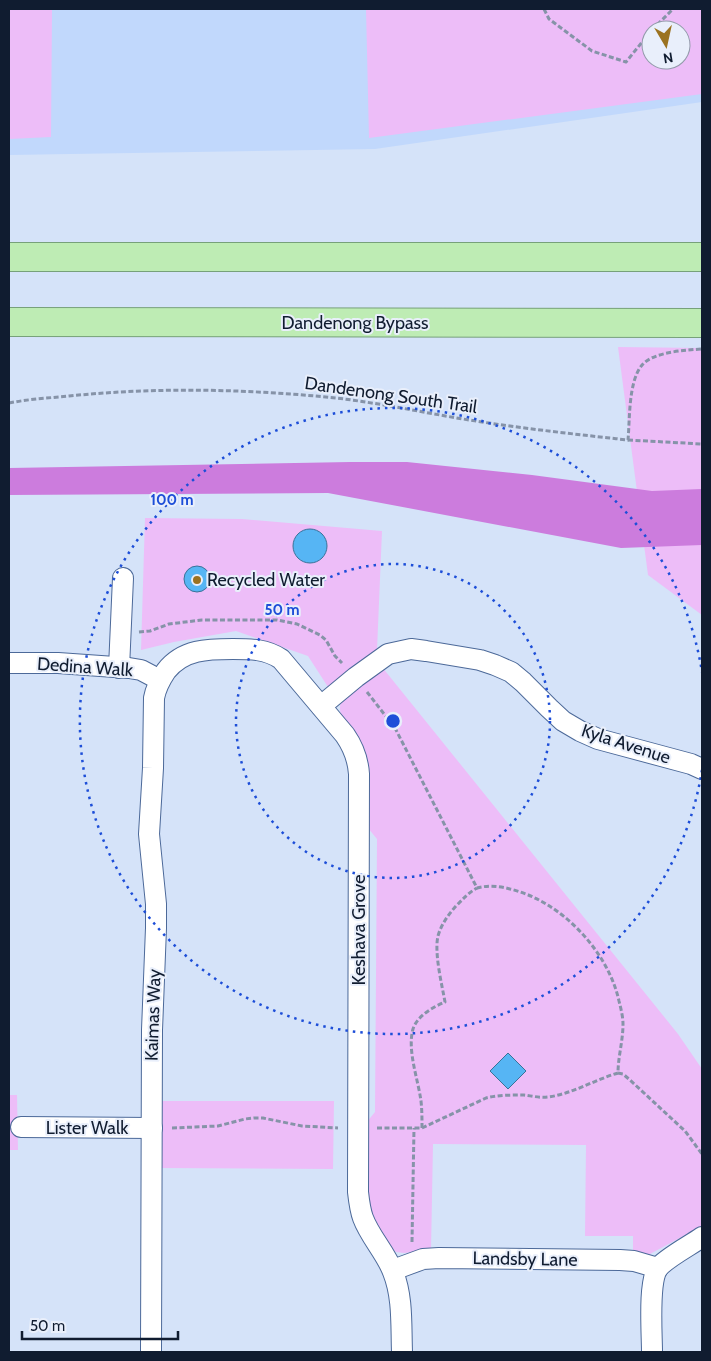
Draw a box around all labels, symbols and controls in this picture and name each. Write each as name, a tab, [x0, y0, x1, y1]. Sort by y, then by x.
north arrow	[641, 20, 691, 70]
text: N	[662, 48, 674, 68]
street label: Dandenong Bypass	[282, 312, 428, 334]
street label: Dandenong South Trail	[303, 372, 479, 418]
text: 100 m	[150, 491, 194, 509]
place label: Recycled Water	[207, 569, 325, 591]
marker: Recycled Water	[191, 574, 203, 586]
text: 50 m	[264, 601, 300, 619]
street label: Dedina Walk	[36, 653, 135, 681]
centre of rings	[384, 712, 402, 730]
street label: Kyla Avenue	[579, 719, 673, 769]
street label: Keshava Grove	[348, 875, 370, 985]
street label: Kaimas Way	[140, 969, 166, 1061]
street label: Lister Walk	[46, 1117, 129, 1139]
street label: Landsby Lane	[472, 1247, 578, 1271]
scale bar	[22, 1308, 179, 1340]
text: 50 m	[30, 1317, 65, 1335]

